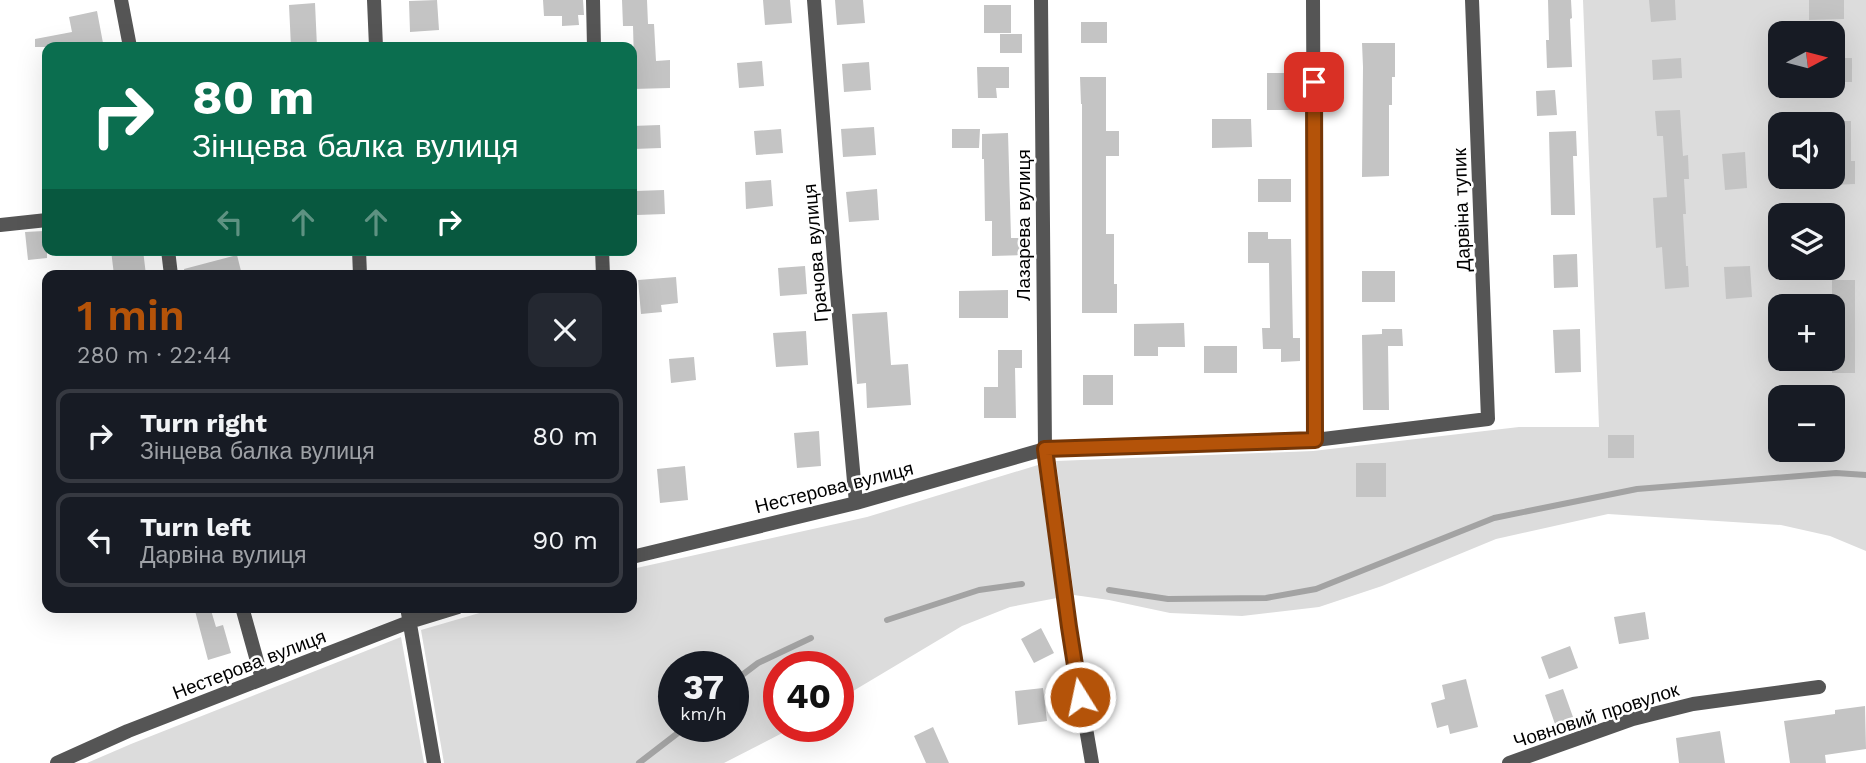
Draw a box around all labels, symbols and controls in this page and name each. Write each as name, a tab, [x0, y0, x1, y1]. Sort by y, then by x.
north arrow	[1768, 21, 1844, 98]
map controls	[1768, 21, 1845, 462]
pin	[1284, 52, 1344, 112]
icon: arrive	[1295, 63, 1333, 101]
text: 80 m	[192, 68, 314, 126]
icon: right	[77, 70, 168, 161]
button: sound	[1768, 112, 1845, 189]
text: Зінцева балка вулиця	[192, 127, 519, 165]
street label: Дарвіна тупик	[1448, 147, 1475, 272]
street label: Лазарева вулиця	[1012, 149, 1035, 301]
street label: Грачова вулиця	[798, 183, 833, 323]
icon: left	[211, 203, 249, 241]
icon: ahead	[284, 203, 322, 241]
icon: ahead	[357, 203, 395, 241]
icon: right	[430, 203, 468, 241]
button: layers	[1768, 203, 1845, 280]
text: 1 min	[77, 291, 185, 340]
button: close	[528, 293, 602, 367]
button: +	[1768, 294, 1845, 371]
text: 280 m · 22:44	[77, 342, 231, 369]
button: −	[1768, 385, 1845, 462]
text: Turn right	[140, 408, 267, 438]
icon: right	[81, 417, 119, 455]
text: 80 m	[532, 421, 598, 451]
text: Зінцева балка вулиця	[140, 438, 375, 465]
street label: Нестерова вулиця	[752, 457, 916, 518]
text: Turn left	[140, 512, 251, 542]
icon: left	[81, 521, 119, 559]
text: 90 m	[532, 525, 598, 555]
text: Дарвіна вулиця	[140, 542, 306, 569]
street label: Нестерова вулиця	[169, 625, 329, 704]
speed limit sign: 40	[763, 651, 854, 742]
position arrow	[1043, 660, 1117, 734]
text: 37	[683, 666, 724, 708]
street label: Човновий провулок	[1511, 678, 1682, 753]
text: km/h	[680, 703, 727, 724]

